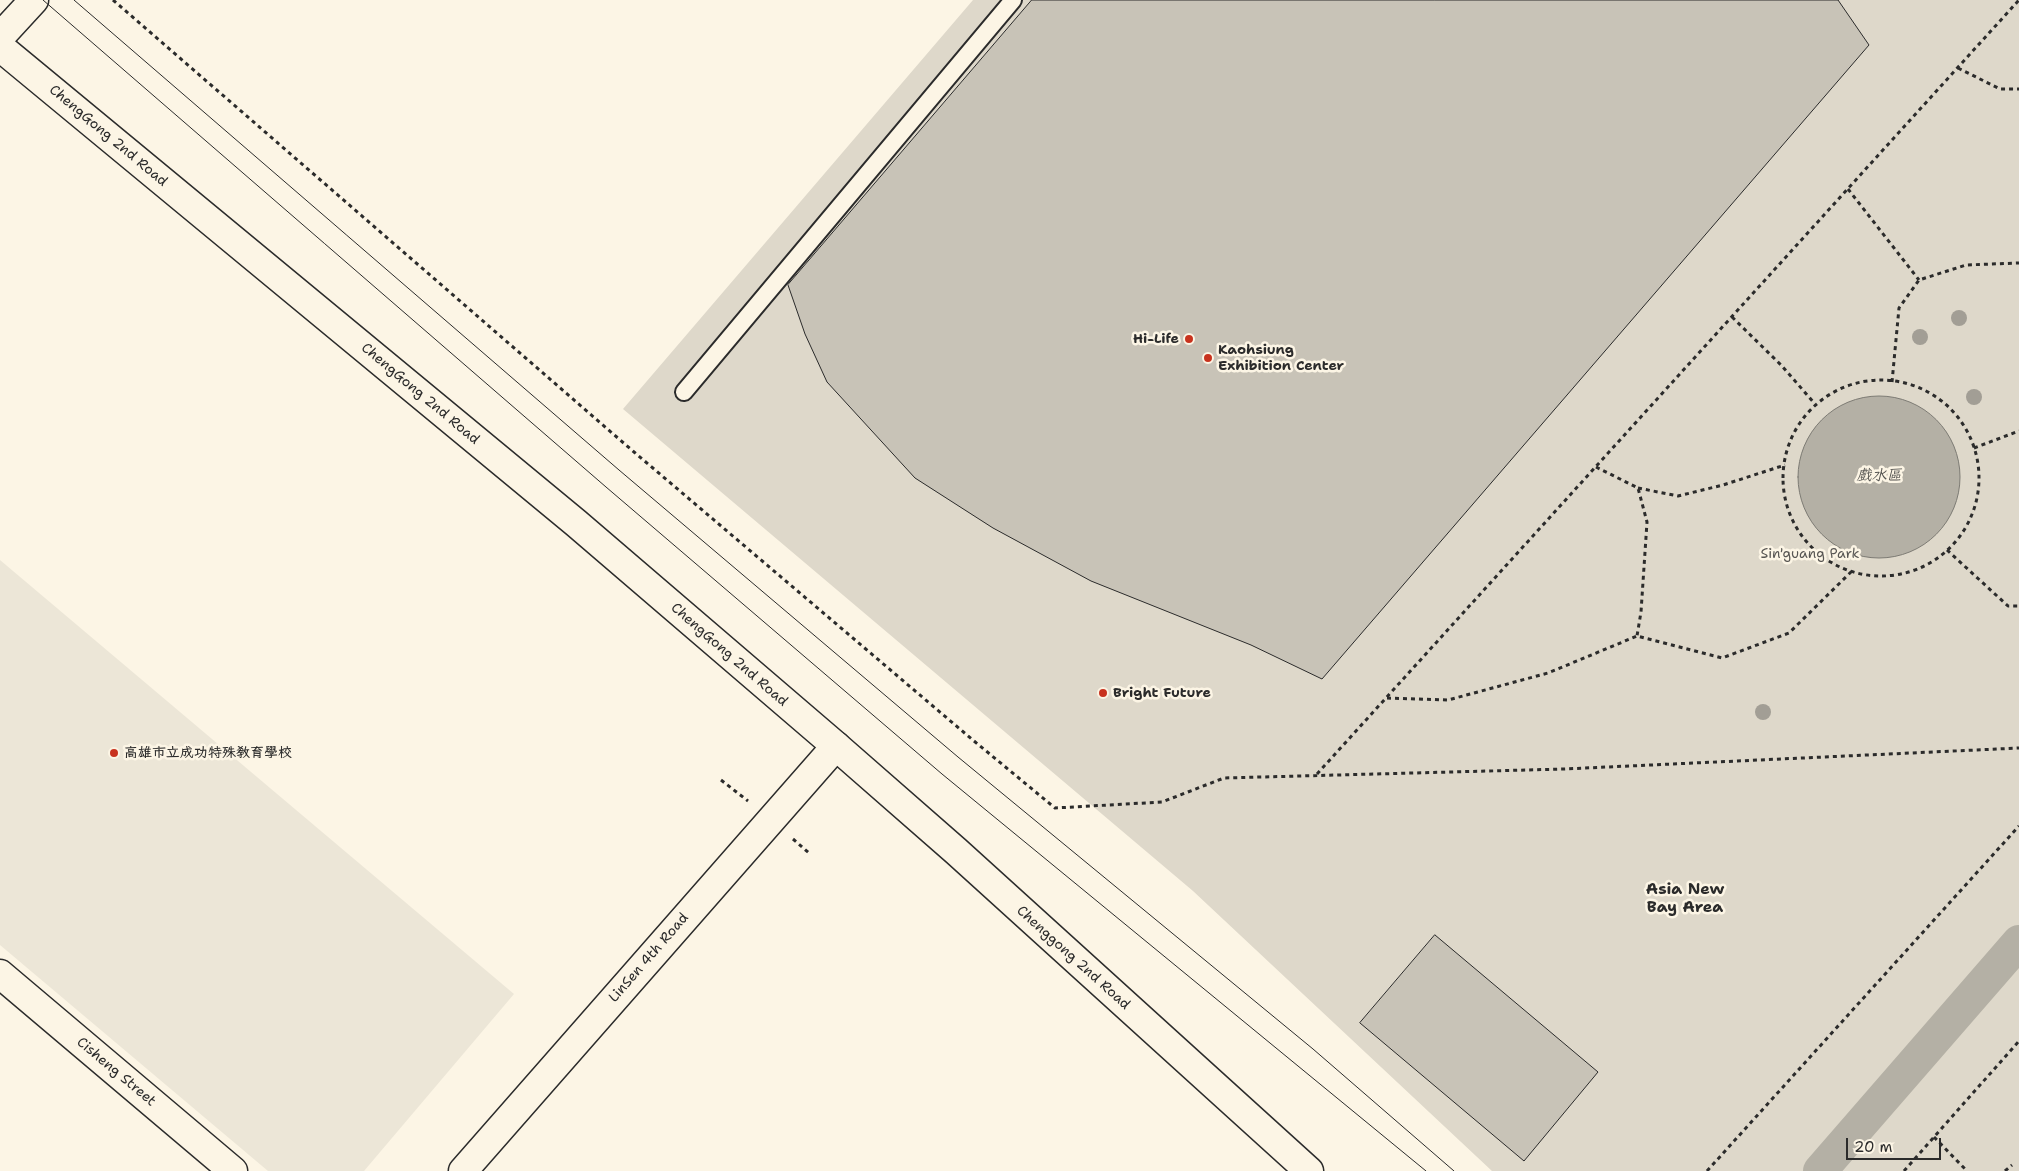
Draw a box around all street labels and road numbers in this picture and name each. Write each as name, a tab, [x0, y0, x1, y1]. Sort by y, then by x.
street label: ChengGong 2nd Road	[45, 82, 171, 190]
street label: ChengGong 2nd Road	[357, 340, 483, 448]
street label: ChengGong 2nd Road	[667, 600, 791, 710]
street label: Chenggong 2nd Road	[1013, 903, 1133, 1013]
street label: LinSen 4th Road	[606, 910, 692, 1006]
street label: Cisheng Street	[73, 1034, 159, 1110]

